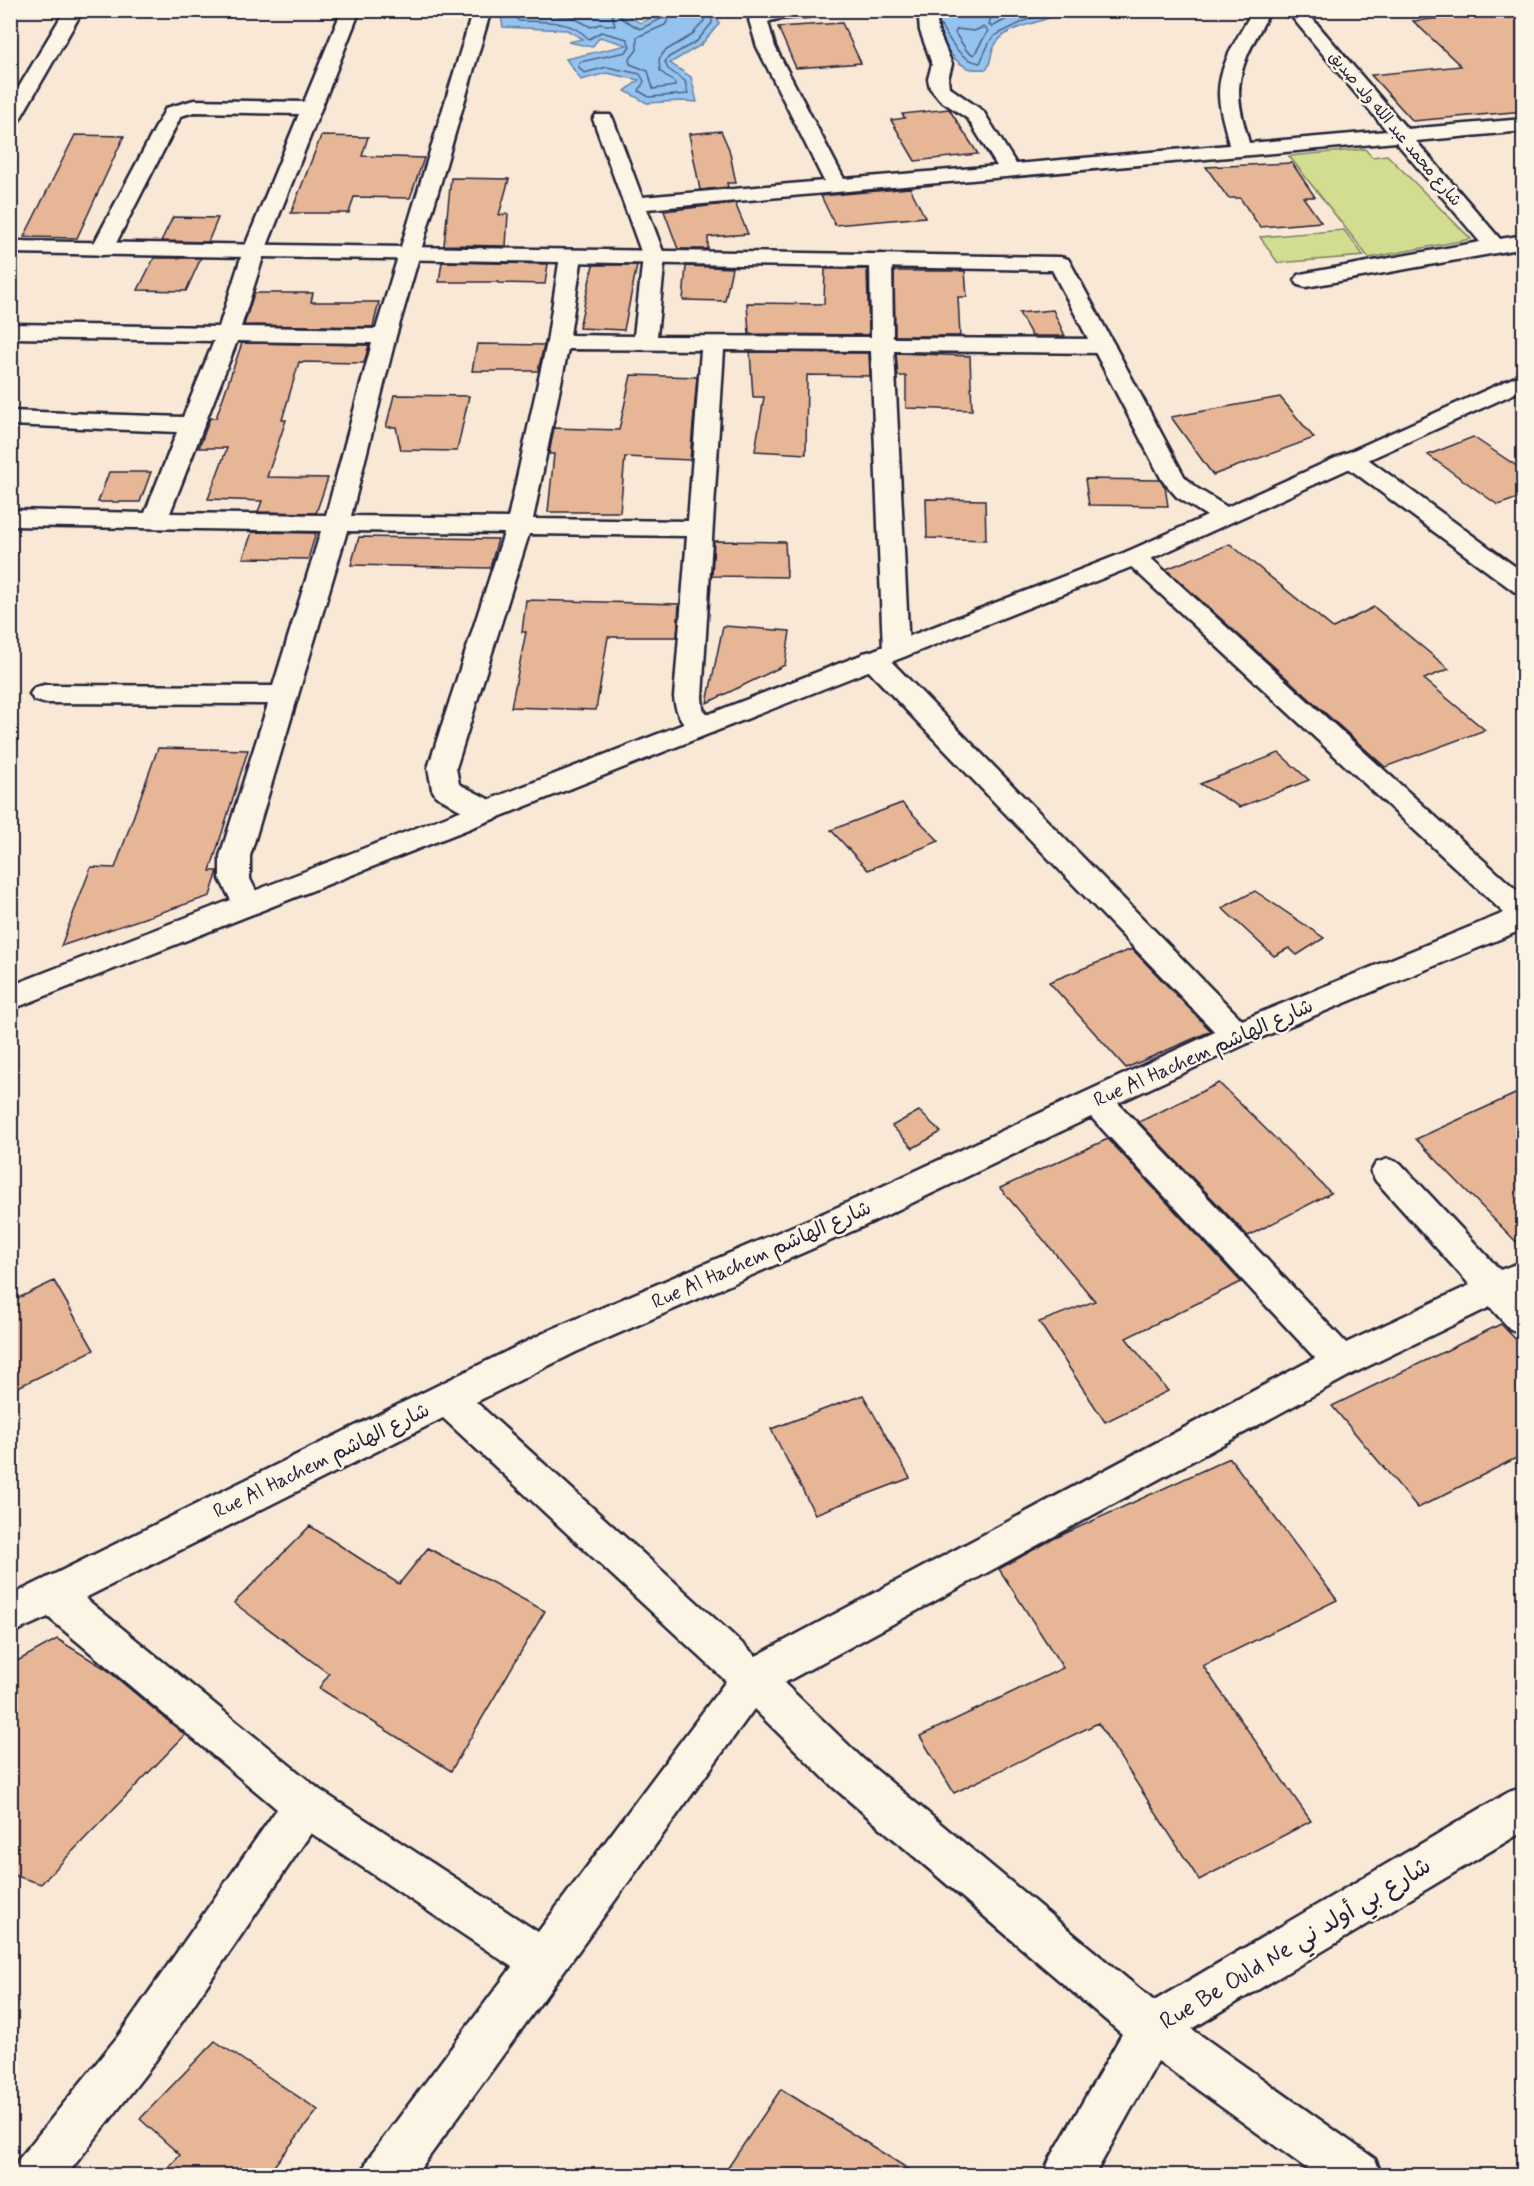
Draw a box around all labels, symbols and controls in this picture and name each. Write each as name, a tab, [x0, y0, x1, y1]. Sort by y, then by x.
street label: شارع محمد عبد الله ولد صديق	[1324, 47, 1466, 211]
street label: Rue Al Hachem شارع الهاشم	[1090, 993, 1318, 1114]
street label: Rue Al Hachem شارع الهاشم	[648, 1195, 876, 1316]
street label: Rue Al Hachem شارع الهاشم	[209, 1397, 434, 1526]
street label: Rue Be Ould Ne شارع بي أولد ني	[1154, 1850, 1439, 2041]

